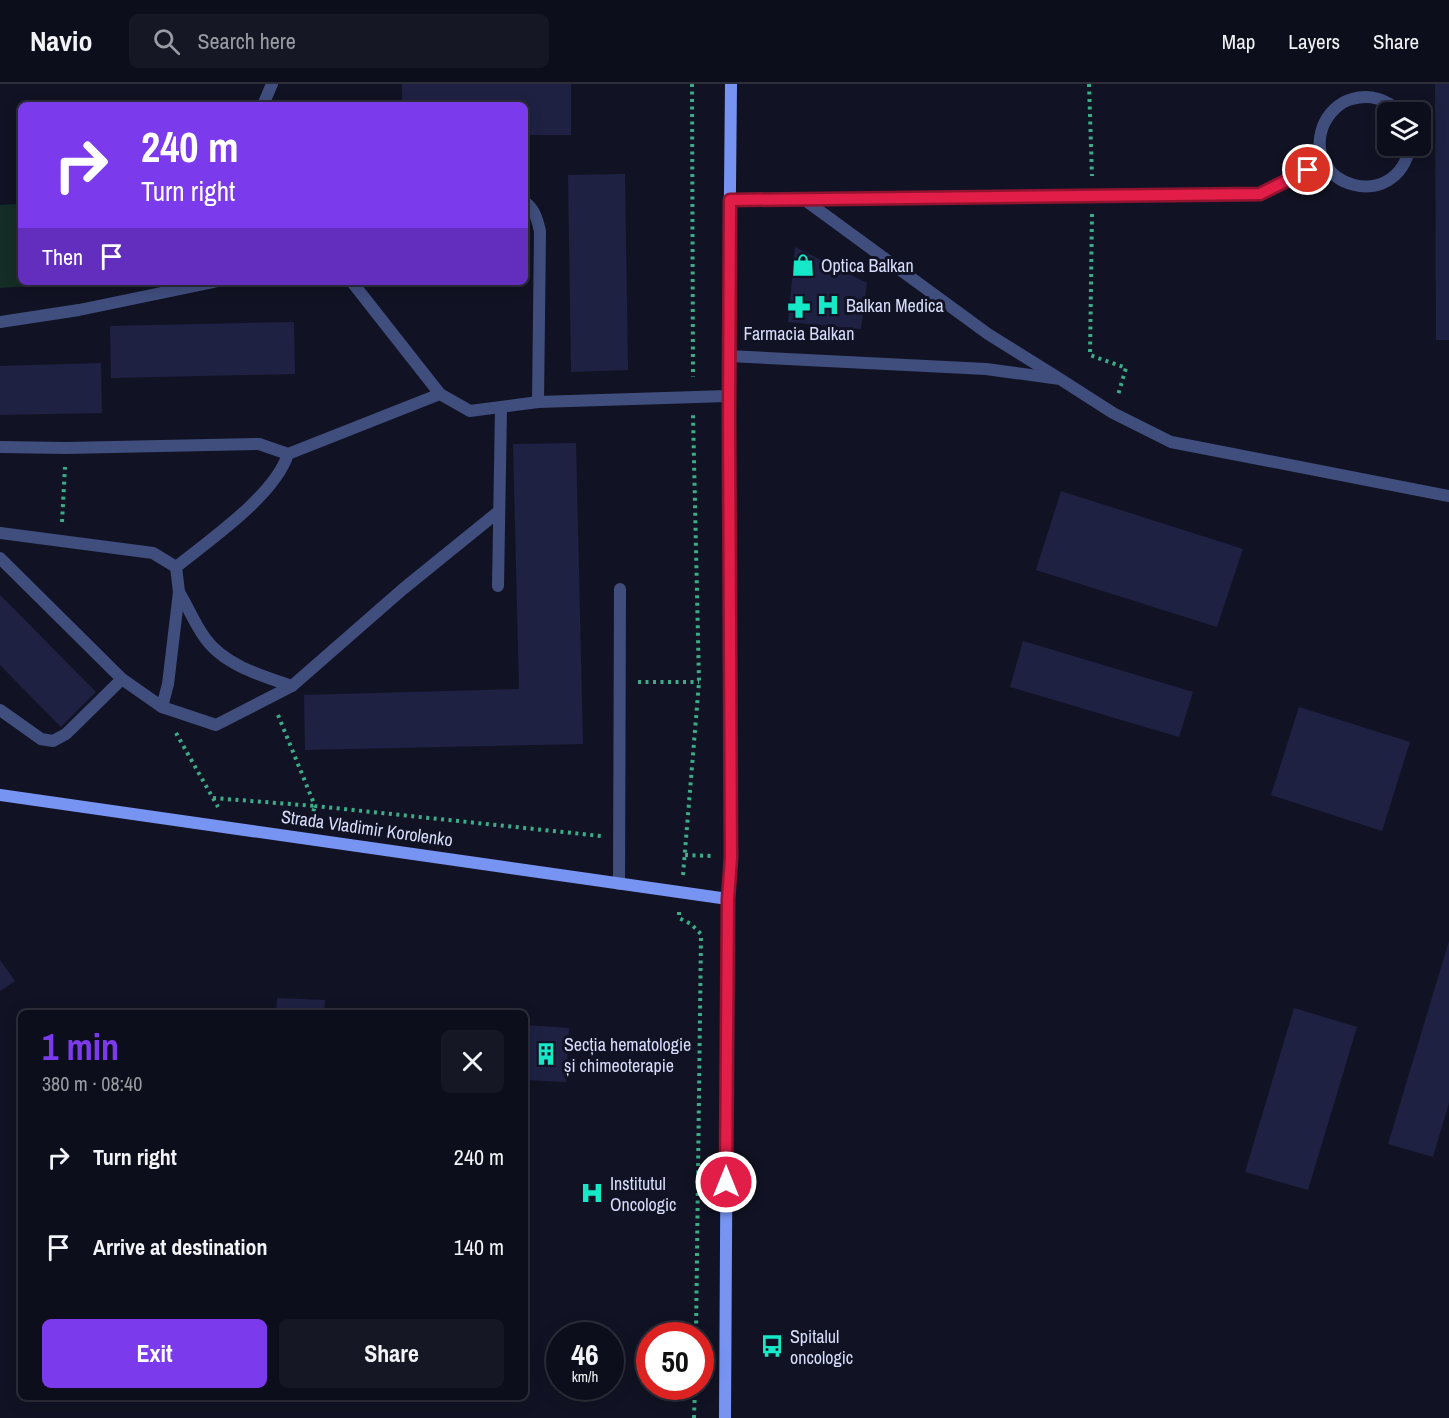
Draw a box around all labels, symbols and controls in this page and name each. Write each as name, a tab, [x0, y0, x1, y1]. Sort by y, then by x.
search box	[129, 14, 549, 68]
text: Navio	[30, 22, 93, 60]
icon: search	[150, 25, 183, 58]
text: Search here	[198, 26, 296, 56]
text: Map	[1222, 27, 1255, 56]
text: Layers	[1288, 27, 1340, 56]
text: Share	[1373, 27, 1419, 56]
map controls	[1377, 102, 1431, 156]
button: layers	[1377, 102, 1431, 156]
text: 240 m	[141, 119, 239, 175]
icon: right	[42, 126, 120, 204]
pin	[1282, 144, 1333, 195]
icon: arrive	[1291, 153, 1324, 186]
text: Turn right	[141, 173, 235, 209]
icon: arrive	[95, 240, 128, 273]
text: Then	[42, 242, 83, 272]
shop icon: Optica Balkan	[790, 252, 816, 278]
place label: Optica Balkan	[821, 253, 914, 278]
hospital icon: Balkan Medica	[815, 292, 841, 318]
place label: Balkan Medica	[846, 293, 944, 318]
pharmacy icon: Farmacia Balkan	[786, 294, 812, 320]
place label: Farmacia Balkan	[744, 321, 854, 346]
street label: Strada Vladimir Korolenko	[280, 804, 454, 852]
text: 1 min	[42, 1023, 119, 1071]
button: close	[441, 1030, 504, 1093]
place label: Secția hematologie și chimeoterapie	[564, 1032, 691, 1078]
building icon: Secția hematologie și chimeoterapie	[533, 1041, 559, 1067]
text: 380 m · 08:40	[42, 1070, 142, 1097]
icon: right	[42, 1141, 75, 1174]
text: Turn right	[93, 1142, 177, 1172]
text: 240 m	[454, 1142, 504, 1172]
position arrow	[694, 1150, 758, 1214]
place label: Institutul Oncologic	[610, 1171, 676, 1217]
hospital icon: Institutul Oncologic	[579, 1180, 605, 1206]
icon: arrive	[42, 1231, 75, 1264]
text: Arrive at destination	[93, 1232, 267, 1262]
text: 140 m	[454, 1232, 504, 1262]
button: Exit	[42, 1319, 267, 1388]
button: Share	[279, 1319, 504, 1388]
speed limit sign: 50	[636, 1322, 714, 1400]
place label: Spitalul oncologic	[790, 1324, 853, 1370]
bus stop icon: Spitalul oncologic	[759, 1333, 785, 1359]
text: 46	[571, 1334, 599, 1374]
text: km/h	[572, 1366, 598, 1387]

